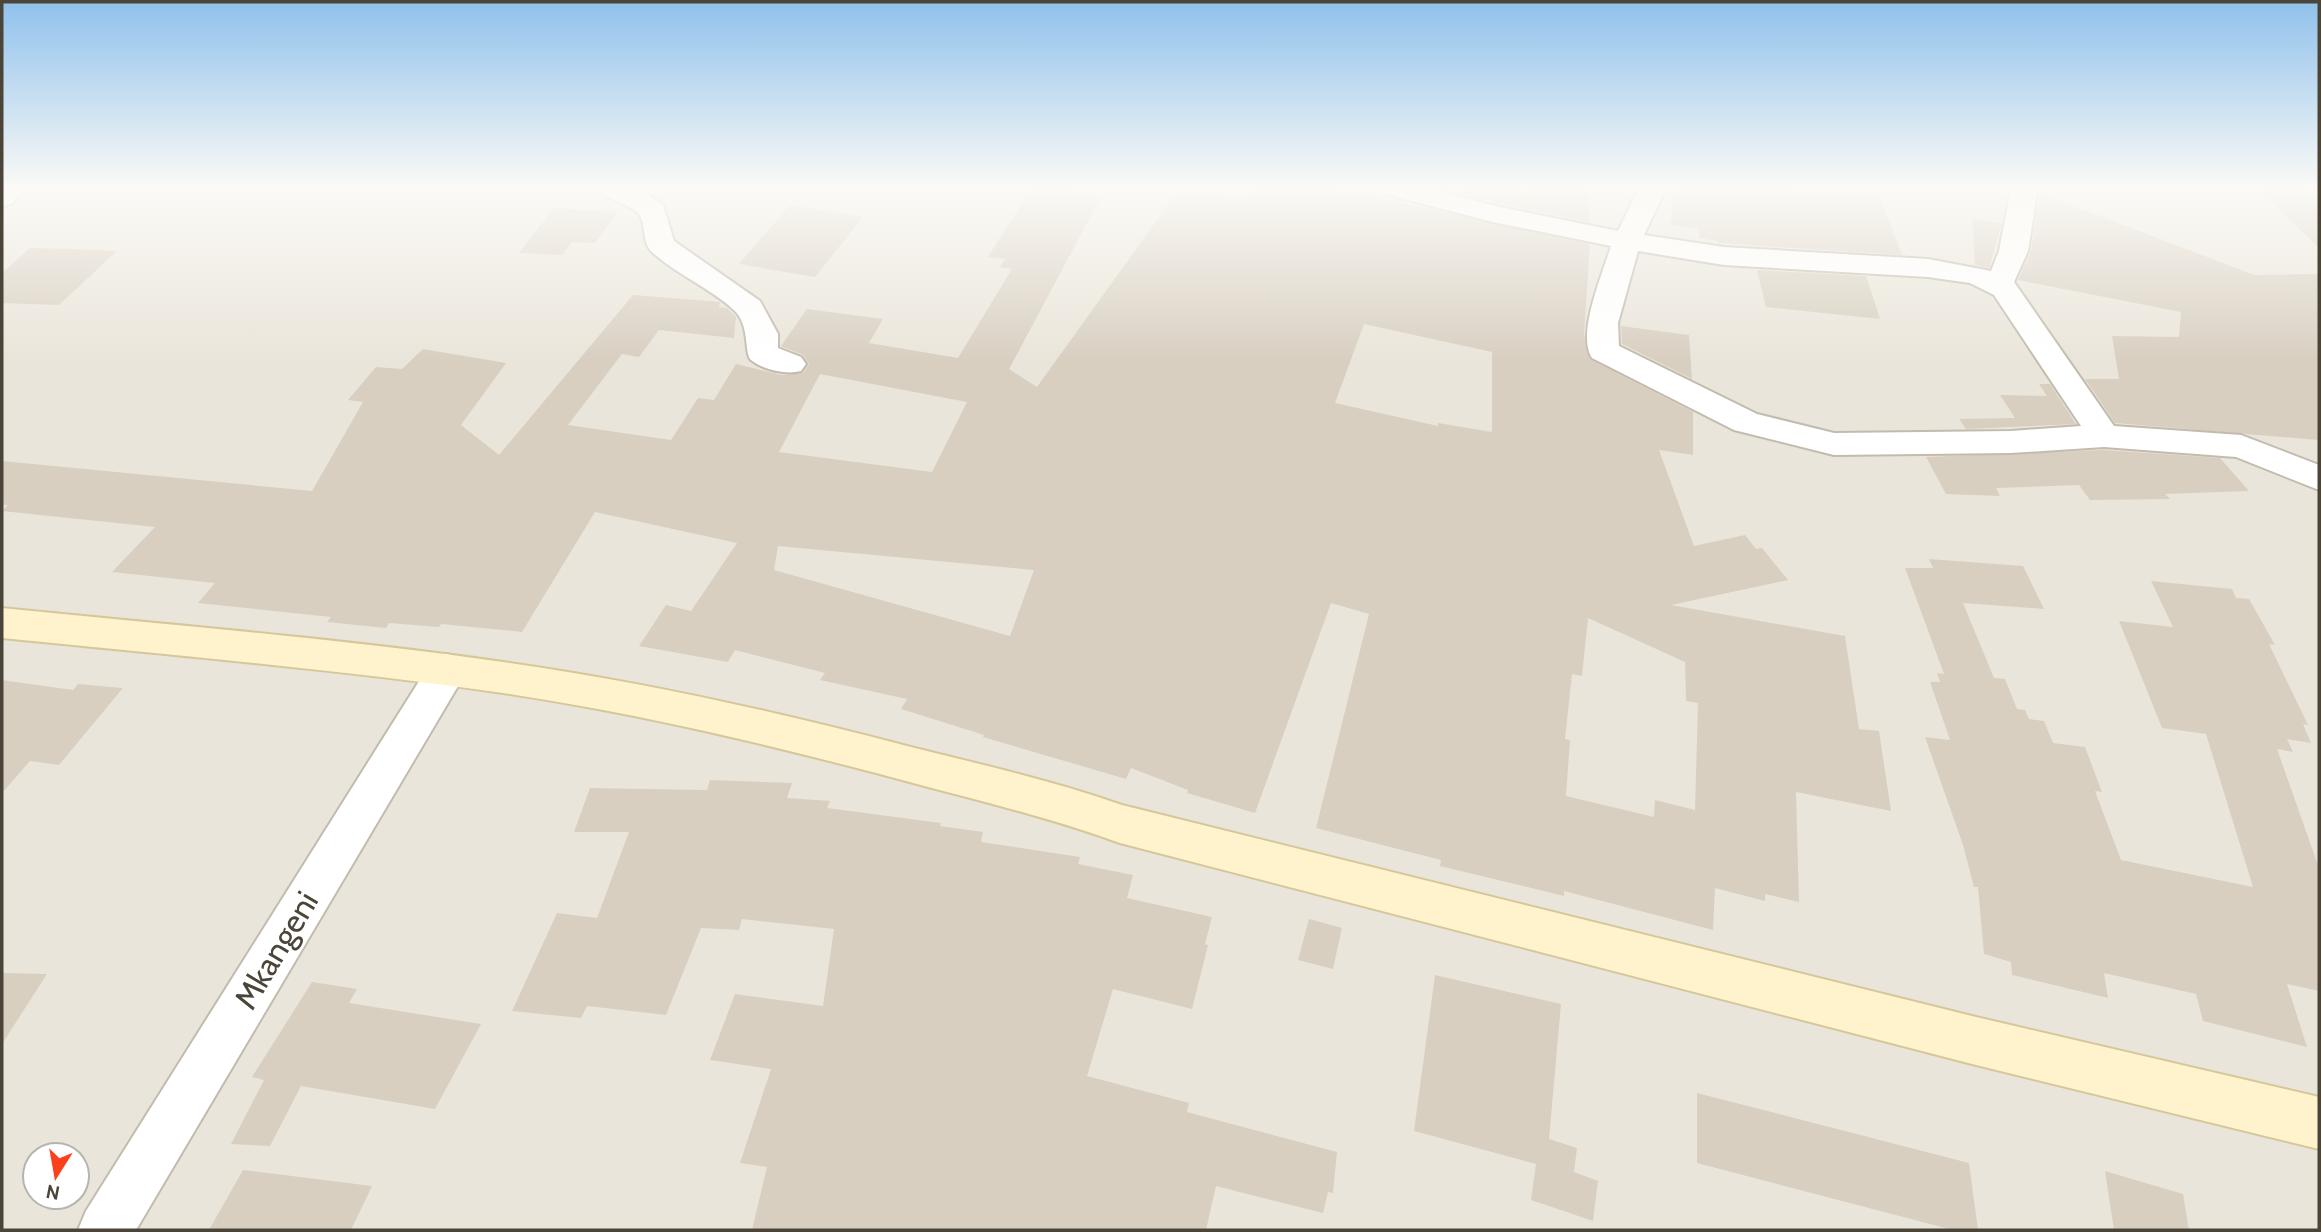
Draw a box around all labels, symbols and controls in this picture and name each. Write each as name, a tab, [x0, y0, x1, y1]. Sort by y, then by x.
street label: Mkangeni	[226, 884, 326, 1016]
north arrow	[21, 1141, 91, 1211]
text: N	[44, 1180, 62, 1205]

